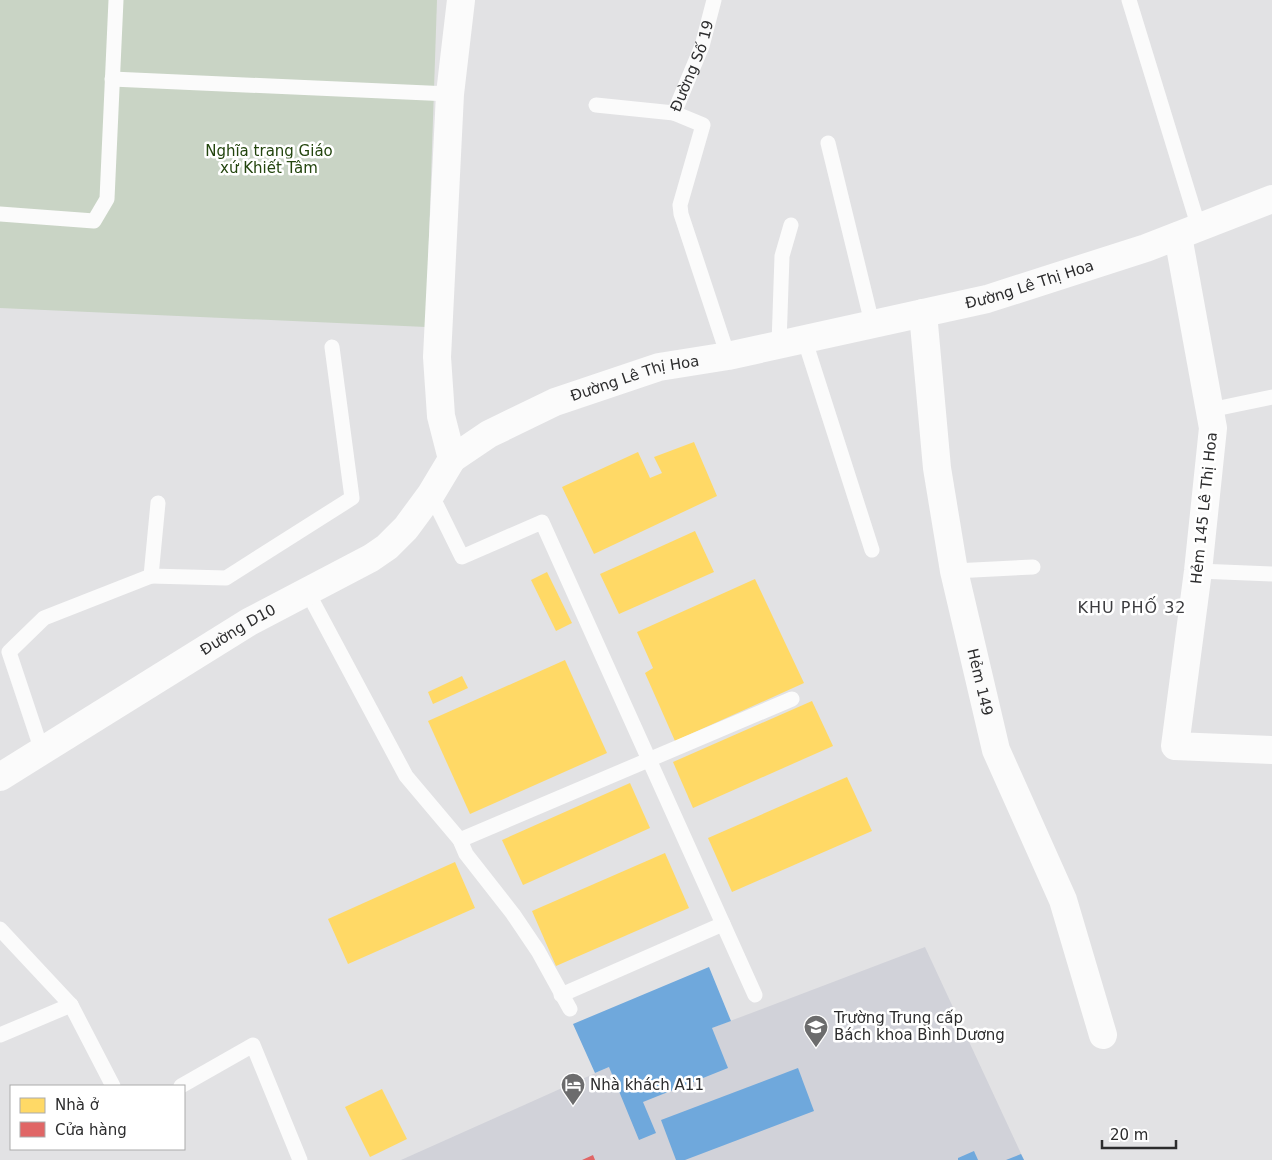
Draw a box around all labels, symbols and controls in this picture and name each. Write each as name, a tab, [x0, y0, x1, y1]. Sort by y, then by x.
street label: Đường Số 19	[667, 18, 717, 114]
park label: Nghĩa trang Giáo xứ Khiết Tâm	[205, 142, 333, 177]
street label: Đường Lê Thị Hoa	[964, 256, 1096, 313]
street label: Đường Lê Thị Hoa	[568, 352, 701, 405]
street label: Hẻm 145 Lê Thị Hoa	[1187, 431, 1221, 585]
district label: KHU PHỐ 32	[1077, 596, 1187, 617]
street label: Đường D10	[197, 601, 279, 659]
street label: Hẻm 149	[963, 647, 997, 717]
place label: Trường Trung cấp Bách khoa Bình Dương	[833, 1009, 1005, 1044]
school or university icon: Trường Trung cấp Bách khoa Bình Dương	[803, 1014, 829, 1048]
hotel icon: Nhà khách A11	[560, 1072, 586, 1106]
place label: Nhà khách A11	[590, 1076, 704, 1094]
legend	[10, 1085, 185, 1150]
text: Nhà ở	[55, 1096, 100, 1114]
scale bar	[1102, 1118, 1176, 1150]
text: Cửa hàng	[55, 1121, 127, 1139]
text: 20 m	[1110, 1126, 1148, 1144]

